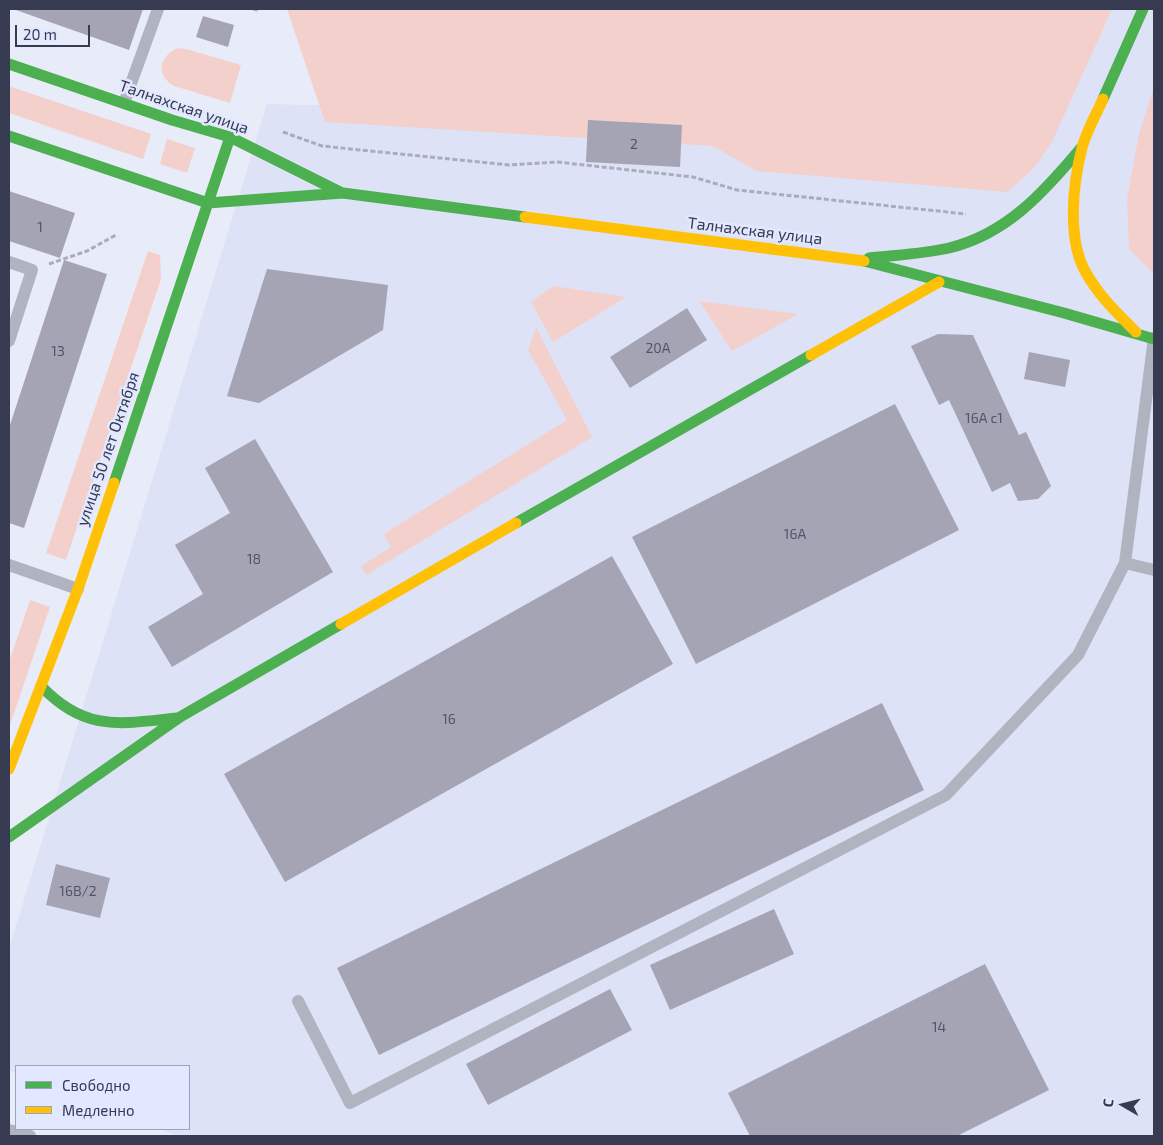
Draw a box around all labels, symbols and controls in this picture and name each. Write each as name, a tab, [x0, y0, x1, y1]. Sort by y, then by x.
scale bar	[18, 15, 92, 47]
text: 20 m	[23, 25, 57, 43]
street label: Талнахская улица	[117, 76, 251, 138]
house number: 2	[630, 136, 638, 152]
street label: Талнахская улица	[686, 213, 824, 249]
house number: 1	[37, 219, 43, 235]
house number: 20А	[645, 340, 671, 356]
house number: 13	[51, 343, 65, 359]
street label: улица 50 лет Октября	[73, 369, 143, 529]
house number: 16А с1	[965, 410, 1003, 426]
house number: 16А	[784, 526, 806, 542]
house number: 18	[247, 551, 261, 567]
house number: 16	[442, 711, 456, 727]
house number: 16В/2	[59, 883, 97, 899]
house number: 14	[932, 1019, 946, 1035]
legend	[15, 1065, 190, 1130]
text: Свободно	[62, 1076, 131, 1094]
north arrow	[1098, 1080, 1148, 1130]
text: С	[1099, 1098, 1117, 1108]
text: Медленно	[62, 1101, 135, 1119]

